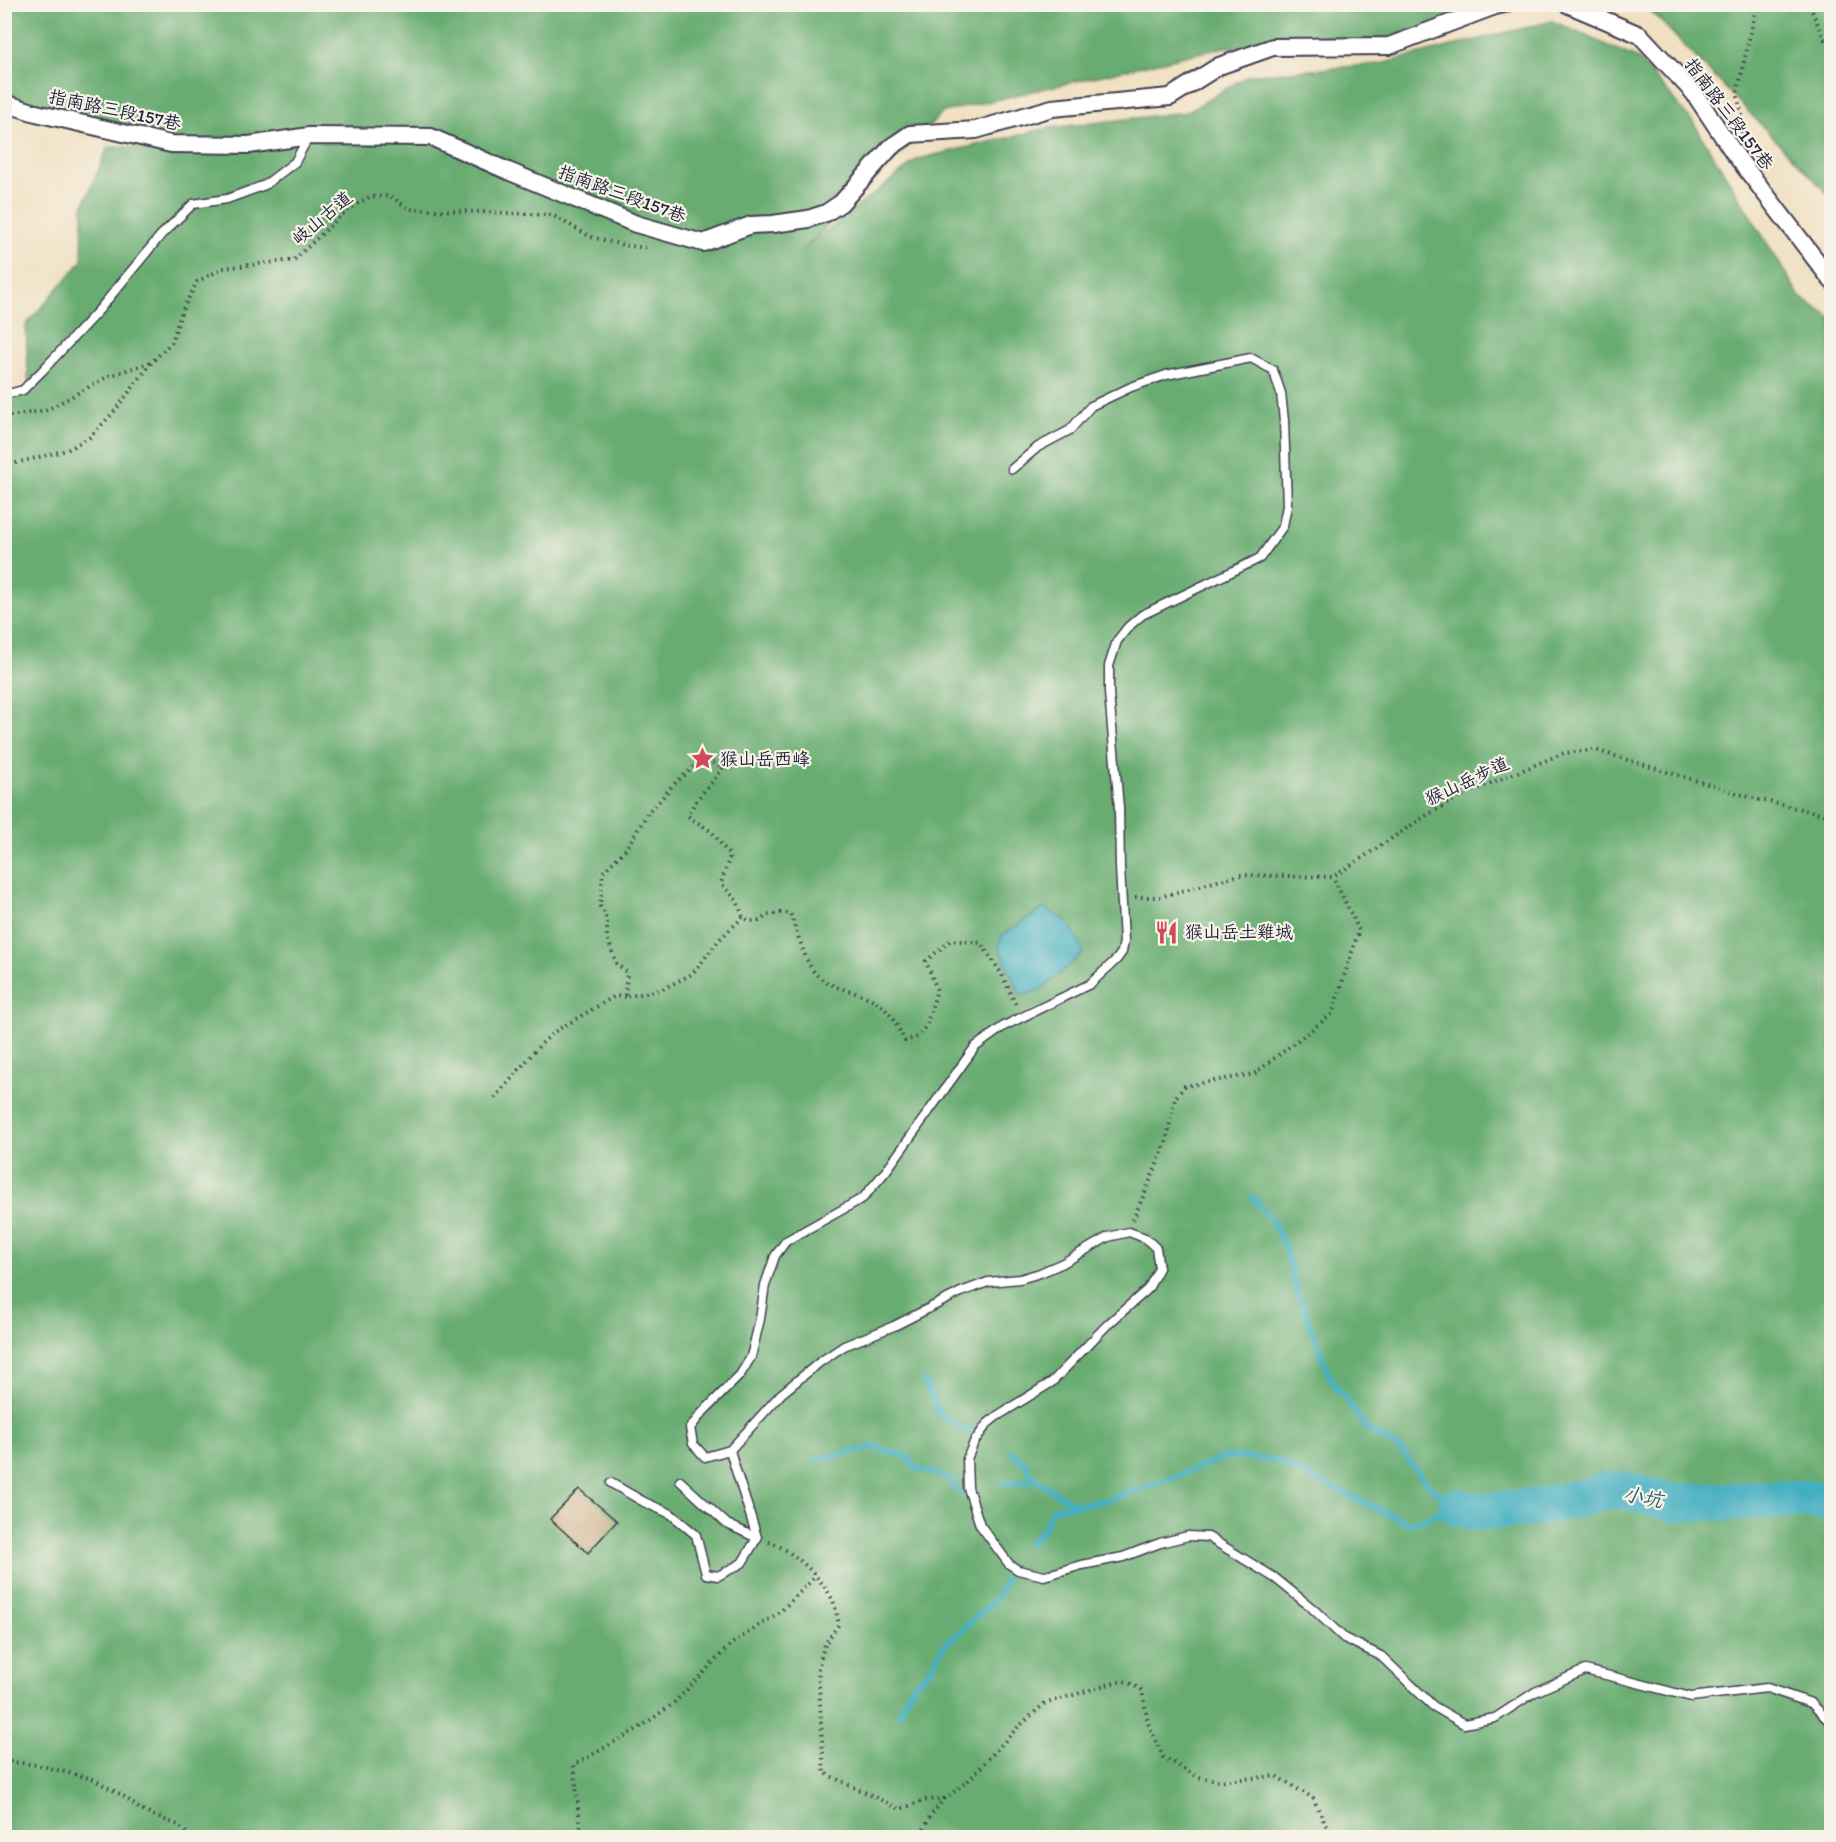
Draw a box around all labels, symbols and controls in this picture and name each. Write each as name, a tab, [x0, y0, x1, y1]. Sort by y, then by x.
street label: 指南路三段157巷	[1680, 54, 1778, 174]
street label: 指南路三段157巷	[47, 85, 183, 135]
street label: 指南路三段157巷	[555, 161, 689, 227]
street label: 岐山古道	[287, 186, 357, 250]
place icon: 猴山岳西峰	[689, 746, 715, 772]
place label: 猴山岳西峰	[720, 748, 810, 770]
street label: 猴山岳步道	[1422, 752, 1512, 810]
restaurant icon: 猴山岳土雞城	[1154, 919, 1180, 945]
place label: 猴山岳土雞城	[1185, 921, 1293, 943]
water label: 小坑	[1621, 1481, 1667, 1513]

